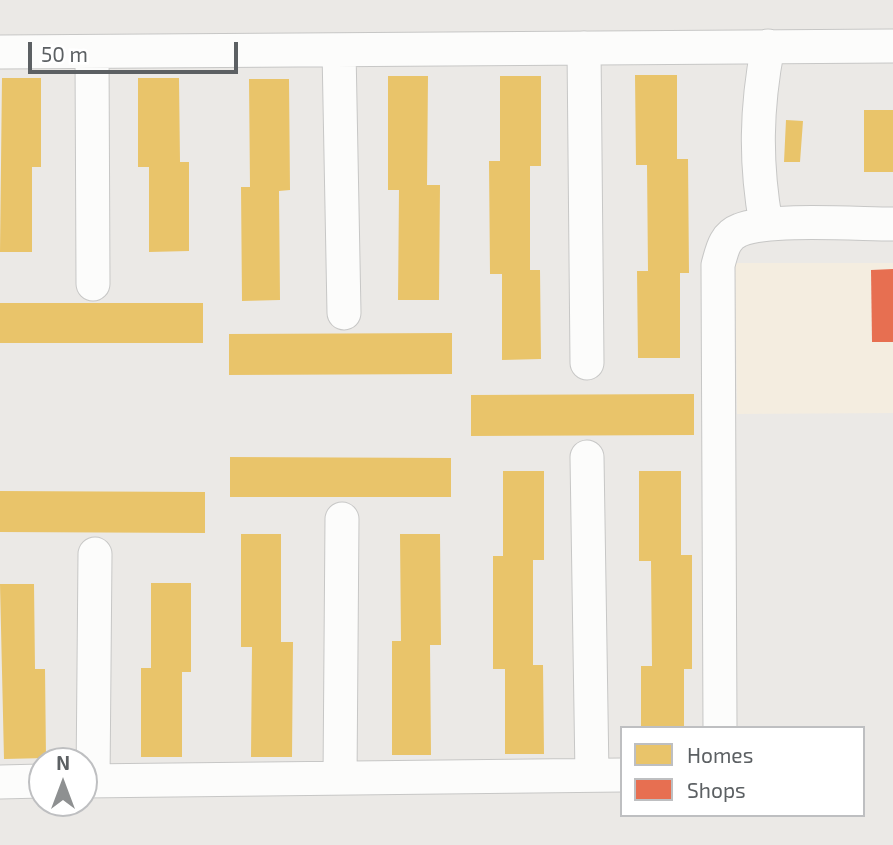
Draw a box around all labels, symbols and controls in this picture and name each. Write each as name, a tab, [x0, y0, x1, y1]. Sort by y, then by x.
scale bar	[32, 28, 242, 72]
text: 50 m	[41, 41, 88, 66]
legend	[620, 726, 865, 817]
text: Homes	[687, 742, 753, 767]
north arrow	[28, 747, 98, 817]
text: N	[56, 751, 70, 774]
text: Shops	[687, 777, 746, 802]

